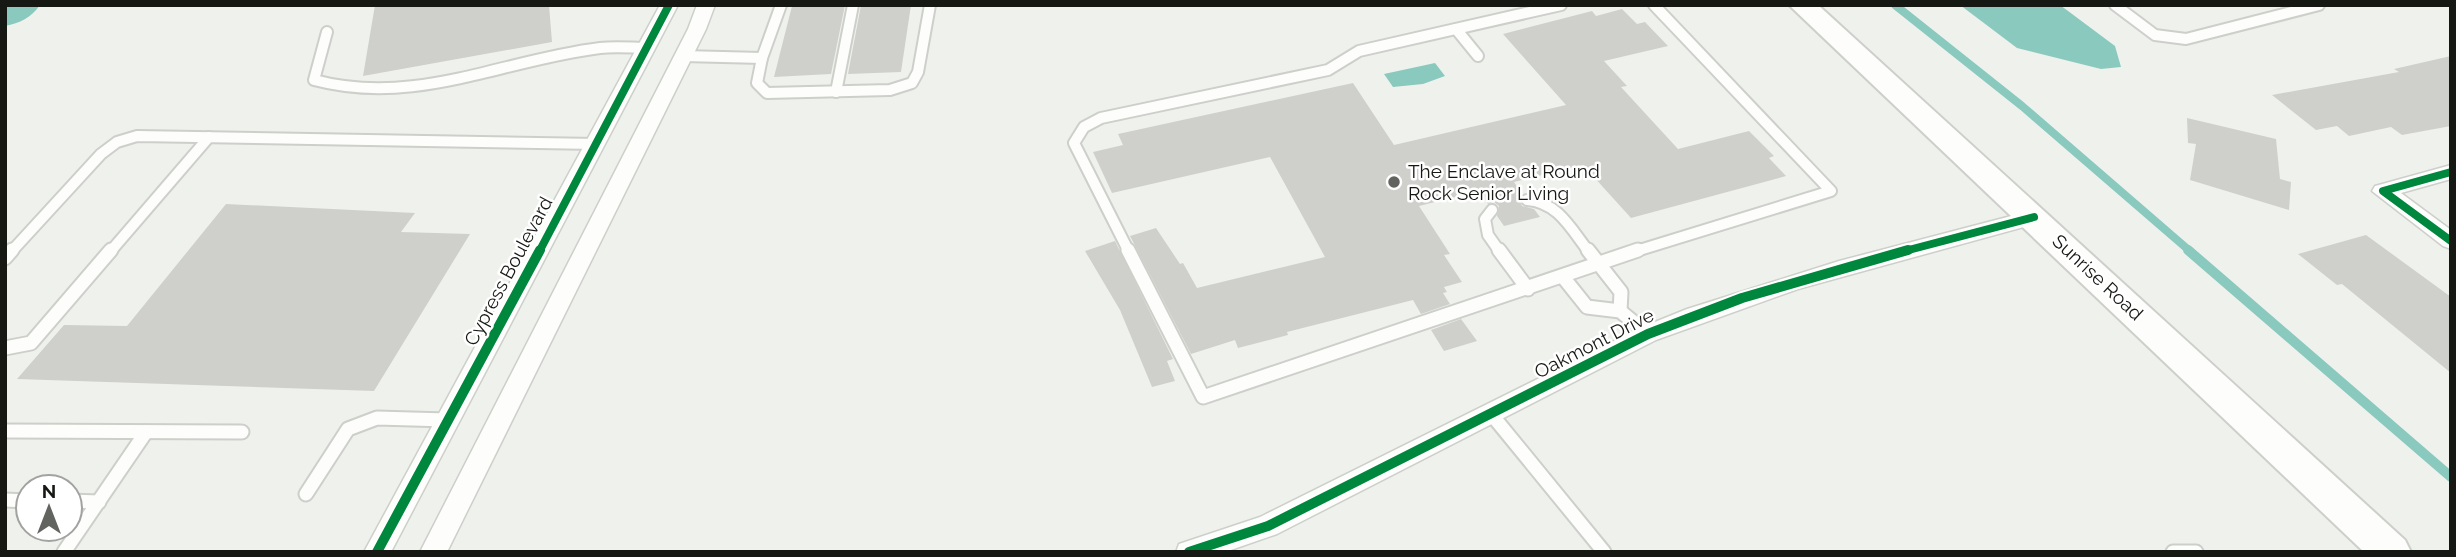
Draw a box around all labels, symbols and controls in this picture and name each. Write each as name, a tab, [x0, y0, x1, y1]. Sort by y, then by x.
place label: The Enclave at Round Rock Senior Living	[1408, 160, 1600, 204]
marker: The Enclave at Round Rock Senior Living	[1386, 174, 1402, 190]
street label: Cypress Boulevard	[459, 193, 557, 349]
street label: Sunrise Road	[2048, 230, 2148, 324]
street label: Oakmont Drive	[1531, 303, 1657, 383]
north arrow	[14, 473, 84, 543]
text: N	[42, 480, 56, 502]

